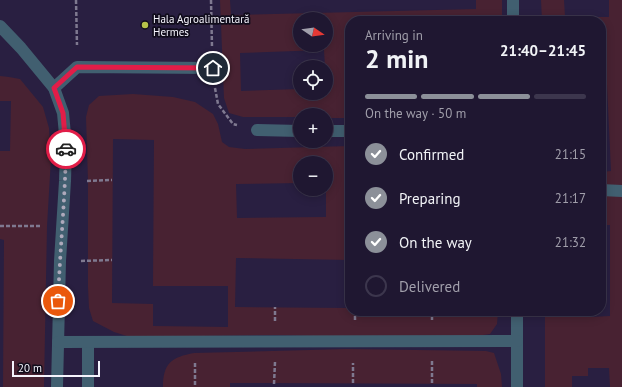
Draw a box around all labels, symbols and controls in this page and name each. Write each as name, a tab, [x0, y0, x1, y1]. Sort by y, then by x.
place label: Hala Agroalimentară Hermes	[153, 12, 249, 39]
north arrow	[293, 12, 333, 52]
map controls	[293, 12, 333, 196]
marker: Hala Agroalimentară Hermes	[140, 20, 150, 30]
text: Arriving in	[365, 27, 423, 44]
text: 21:40–21:45	[500, 41, 586, 60]
text: 2 min	[365, 42, 428, 75]
pin	[196, 51, 230, 85]
icon: home	[202, 57, 224, 79]
button: locate	[293, 60, 333, 100]
text: On the way · 50 m	[365, 105, 466, 122]
button: +	[293, 108, 333, 148]
courier	[46, 129, 86, 169]
icon: car	[55, 138, 77, 160]
icon: check	[365, 143, 387, 165]
text: Confirmed	[399, 145, 464, 164]
text: 21:15	[555, 146, 586, 163]
button: −	[293, 156, 333, 196]
icon: check	[365, 187, 387, 209]
text: Preparing	[399, 189, 461, 208]
text: 21:17	[555, 190, 586, 207]
icon: check	[365, 231, 387, 253]
text: On the way	[399, 233, 472, 252]
text: 21:32	[555, 234, 586, 251]
text: Delivered	[399, 277, 460, 296]
pin	[41, 284, 75, 318]
icon: bag	[47, 290, 69, 312]
scale bar	[12, 359, 100, 378]
text: 20 m	[18, 361, 42, 375]

